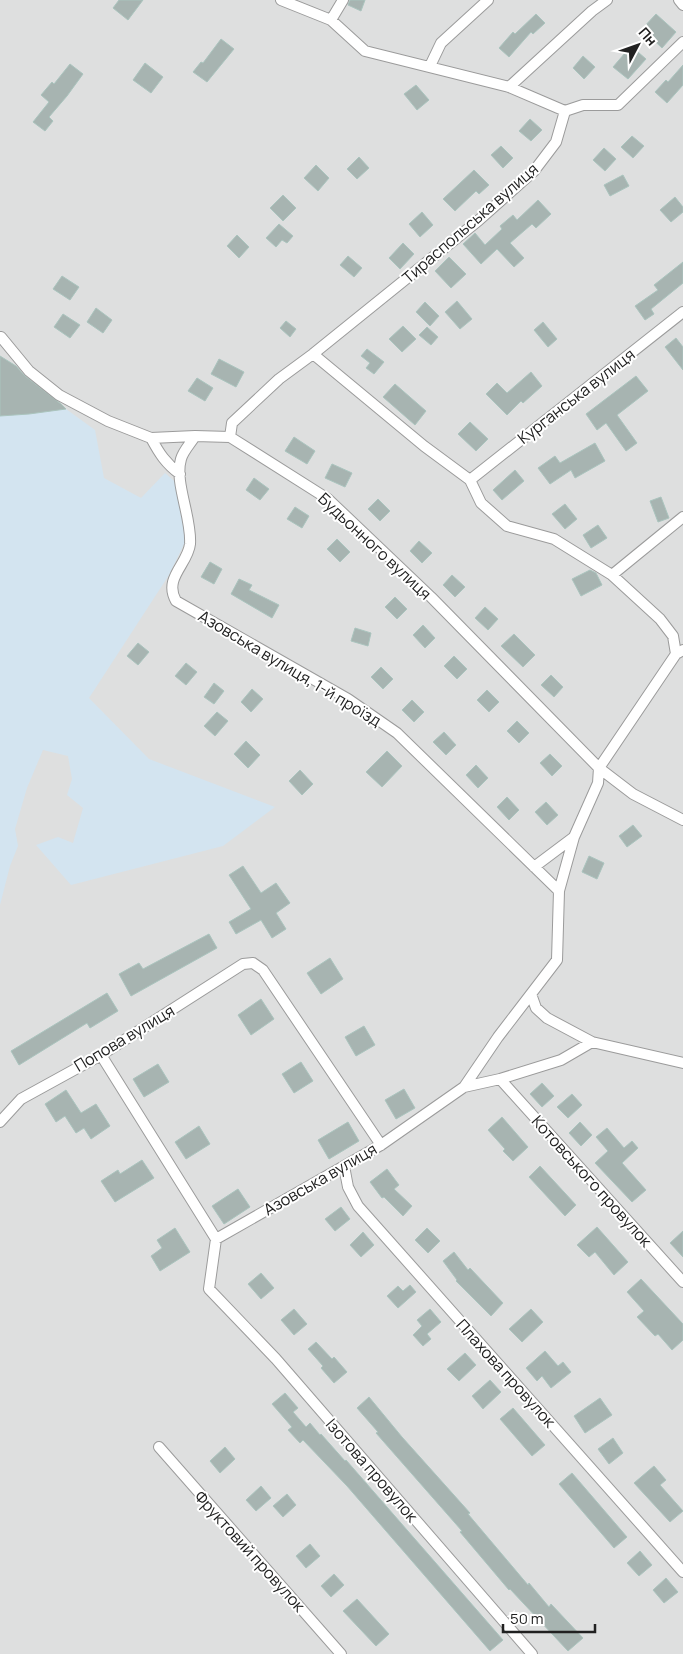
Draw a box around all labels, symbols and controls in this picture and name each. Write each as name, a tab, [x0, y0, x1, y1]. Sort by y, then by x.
north arrow	[613, 20, 663, 70]
text: Пн	[635, 23, 662, 49]
street label: Тираспольська вулиця	[397, 158, 543, 288]
street label: Курганська вулиця	[513, 343, 639, 449]
street label: Будьонного вулиця	[314, 488, 436, 604]
street label: Азовська вулиця, 1-й проїзд	[195, 605, 386, 732]
street label: Попова вулиця	[70, 999, 178, 1077]
street label: Котовського провулок	[527, 1110, 658, 1252]
street label: Азовська вулиця	[259, 1138, 381, 1220]
street label: Плахова провулок	[451, 1314, 561, 1433]
street label: Ізотова провулок	[321, 1414, 424, 1527]
street label: Фруктовий провулок	[190, 1486, 311, 1617]
scale bar	[503, 1602, 596, 1634]
text: 50 m	[510, 1608, 544, 1629]

